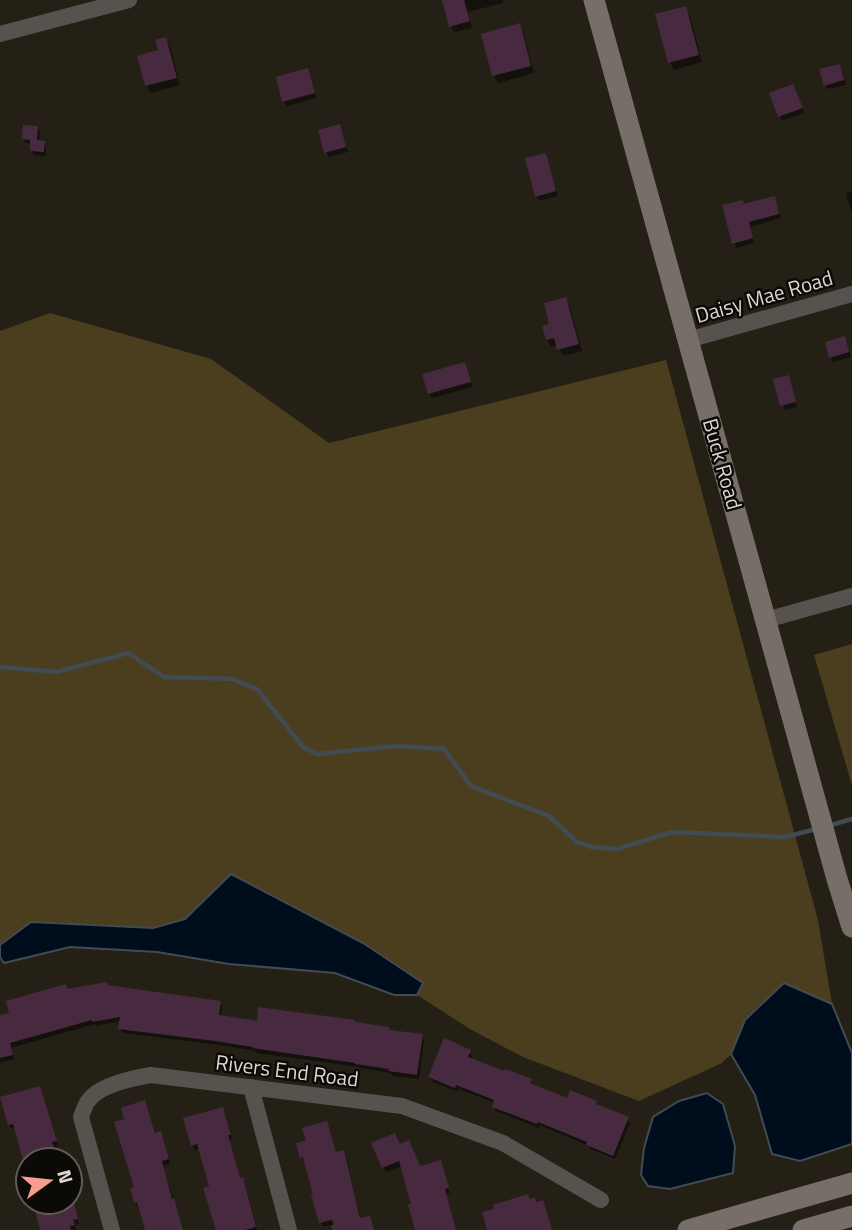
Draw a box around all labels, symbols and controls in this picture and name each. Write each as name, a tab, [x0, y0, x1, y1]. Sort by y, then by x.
street label: Daisy Mae Road	[691, 261, 836, 331]
street label: Buck Road	[695, 414, 751, 513]
street label: Rivers End Road	[214, 1045, 360, 1095]
north arrow	[14, 1146, 84, 1216]
text: N	[50, 1166, 82, 1187]

